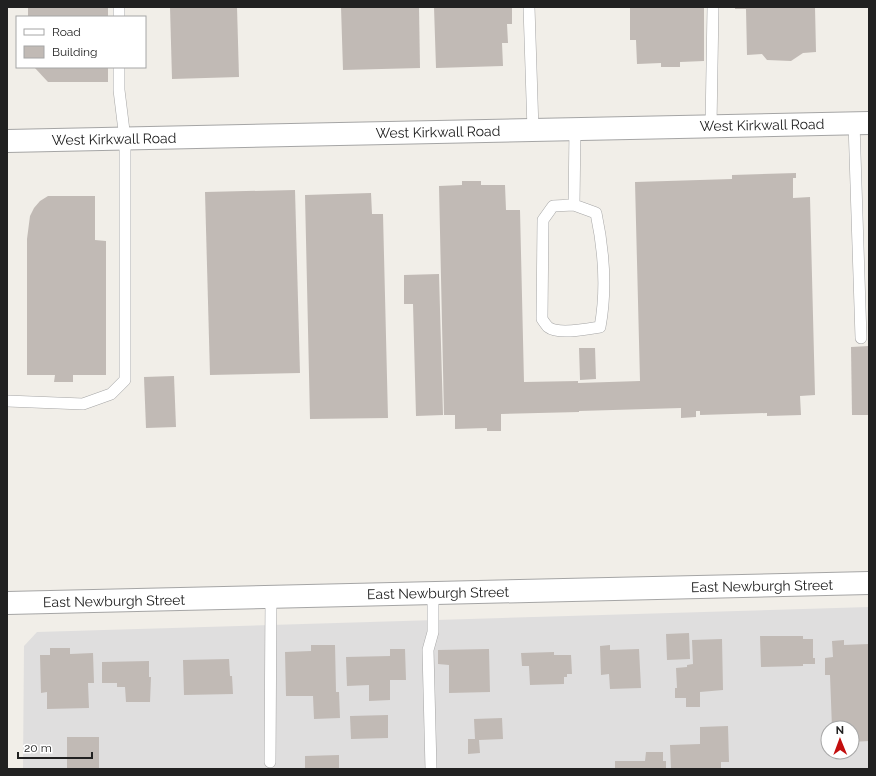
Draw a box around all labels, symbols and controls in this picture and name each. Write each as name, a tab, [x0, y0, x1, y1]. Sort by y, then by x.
legend	[16, 16, 146, 68]
text: Road	[52, 25, 81, 39]
text: Building	[52, 45, 98, 59]
street label: West Kirkwall Road	[700, 116, 824, 134]
street label: West Kirkwall Road	[376, 123, 500, 141]
street label: West Kirkwall Road	[52, 130, 176, 148]
street label: East Newburgh Street	[691, 577, 833, 595]
street label: East Newburgh Street	[367, 584, 509, 602]
street label: East Newburgh Street	[43, 592, 185, 610]
north arrow	[820, 720, 860, 760]
text: N	[836, 724, 844, 737]
scale bar	[18, 734, 92, 760]
text: 20 m	[24, 741, 52, 755]

